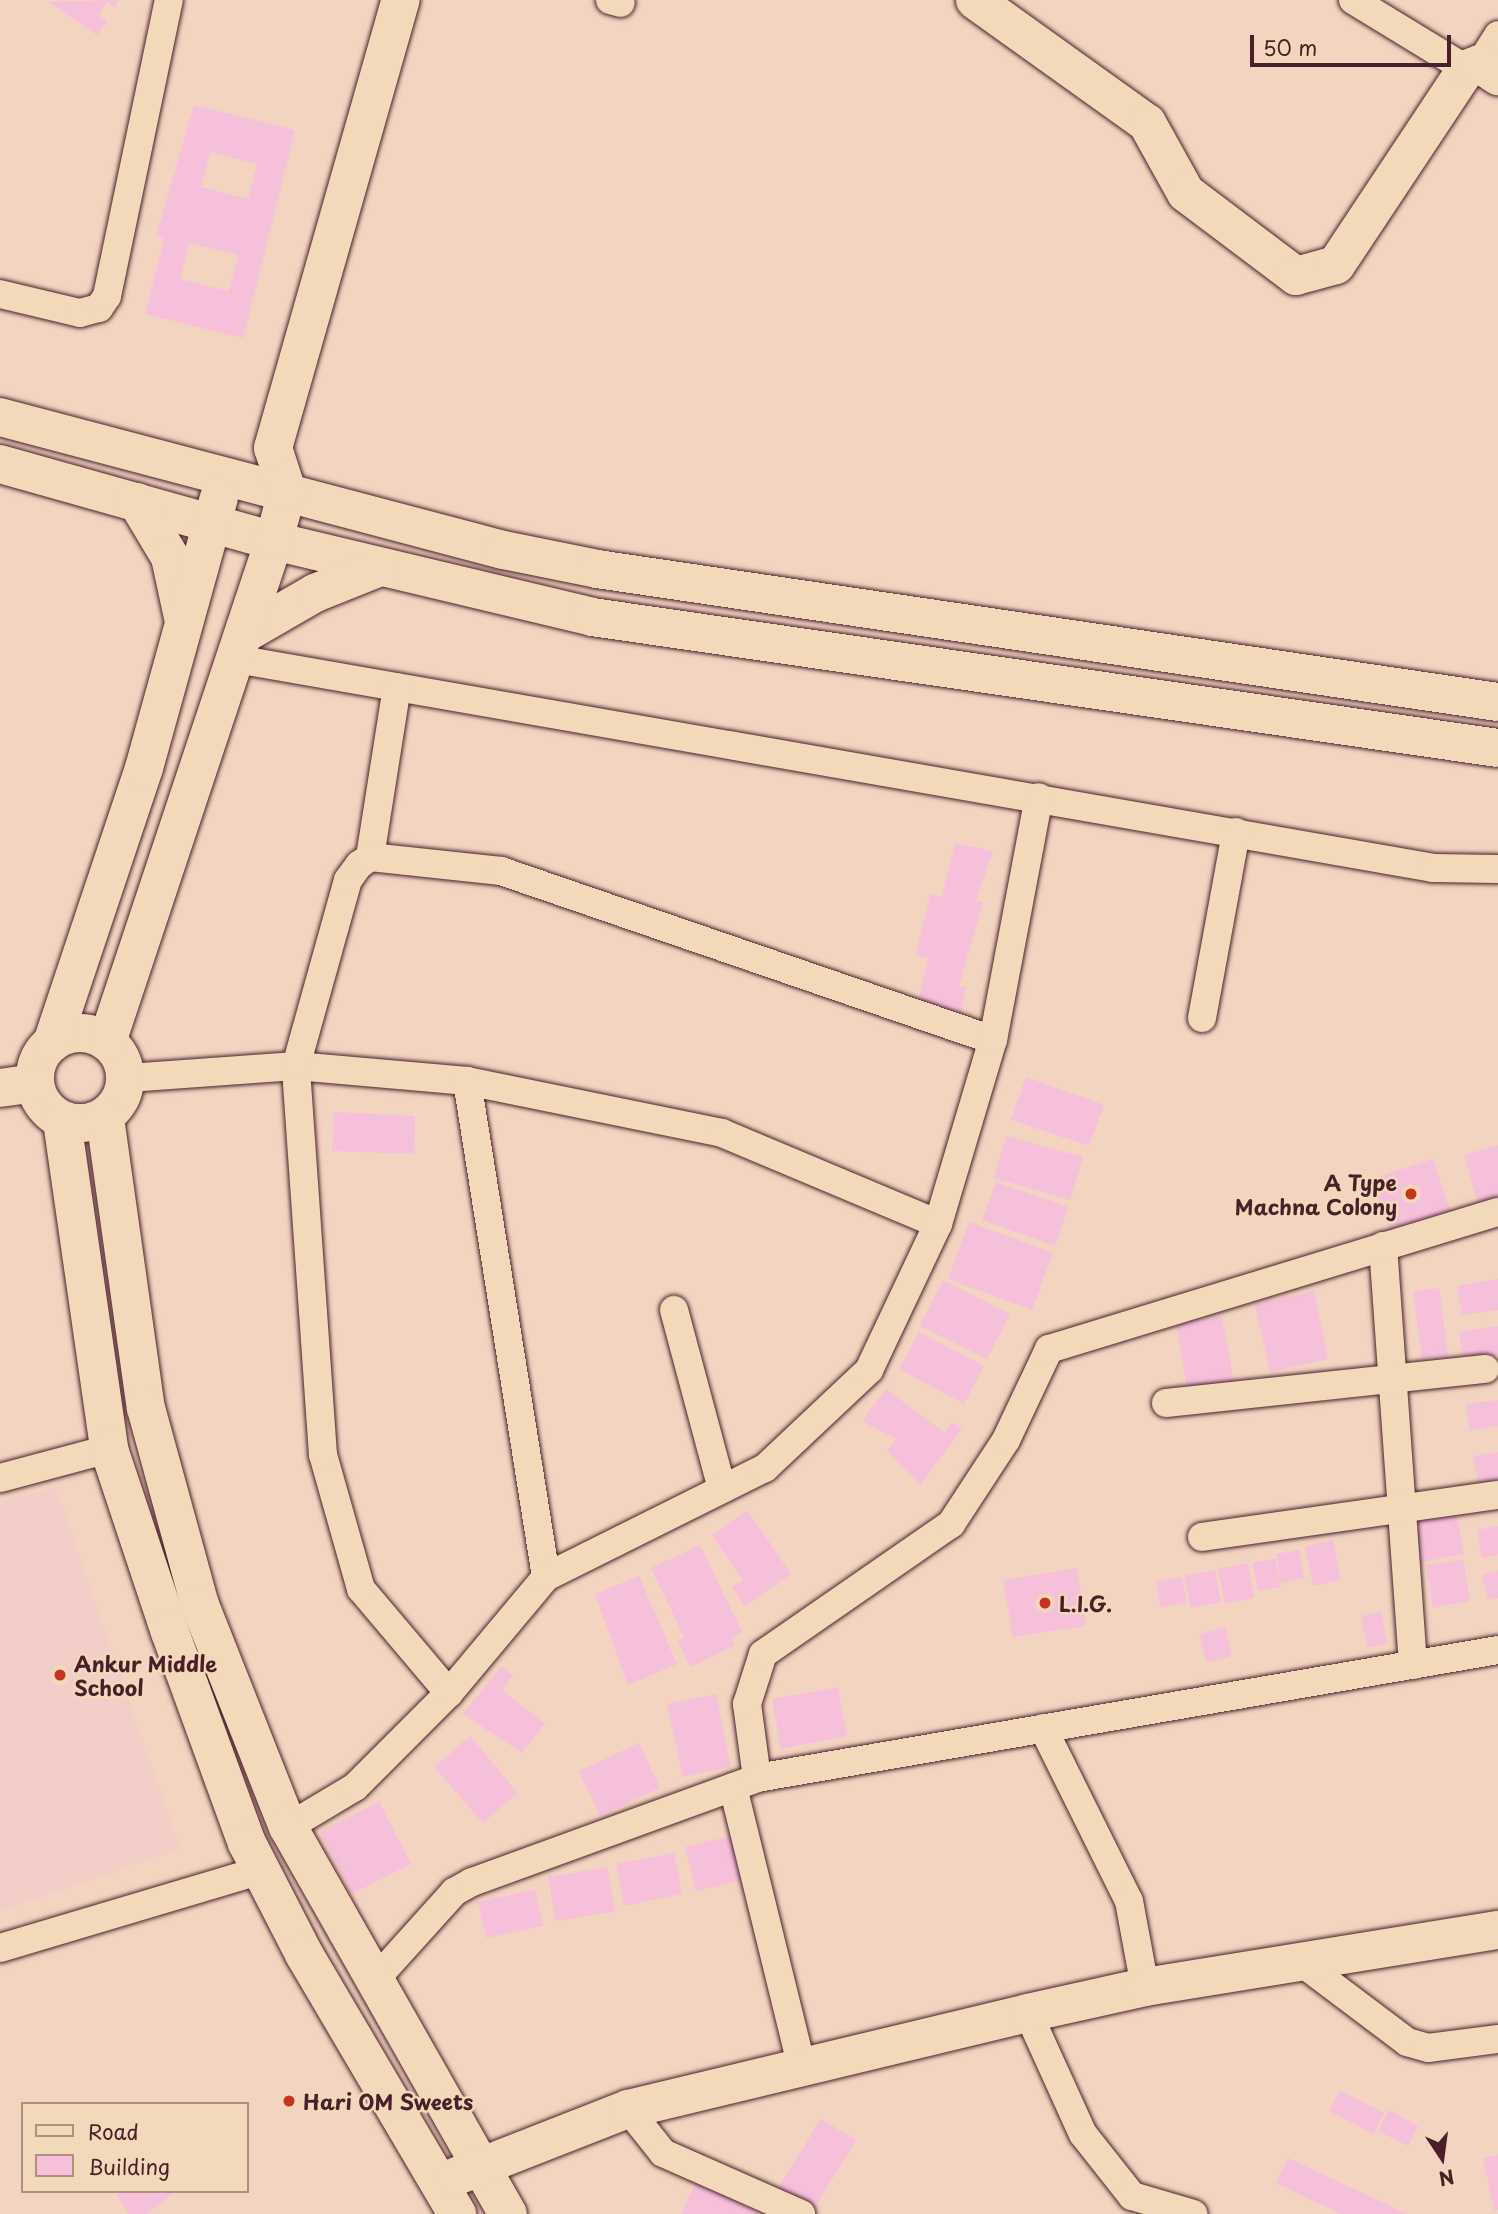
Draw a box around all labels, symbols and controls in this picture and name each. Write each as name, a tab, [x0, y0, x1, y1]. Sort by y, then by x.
scale bar	[1253, 21, 1454, 65]
text: 50 m	[1263, 31, 1317, 63]
place label: A Type Machna Colony	[1235, 1169, 1397, 1219]
marker: A Type Machna Colony	[1403, 1186, 1419, 1202]
place label: L.I.G.	[1059, 1590, 1112, 1616]
marker: L.I.G.	[1037, 1595, 1053, 1611]
place label: Ankur Middle School	[74, 1650, 218, 1700]
marker: Ankur Middle School	[52, 1667, 68, 1683]
place label: Hari OM Sweets	[303, 2088, 474, 2114]
marker: Hari OM Sweets	[281, 2093, 297, 2109]
legend	[21, 2102, 248, 2193]
text: Road	[88, 2115, 139, 2147]
north arrow	[1407, 2123, 1477, 2193]
text: Building	[88, 2150, 170, 2182]
text: N	[1436, 2163, 1457, 2194]

